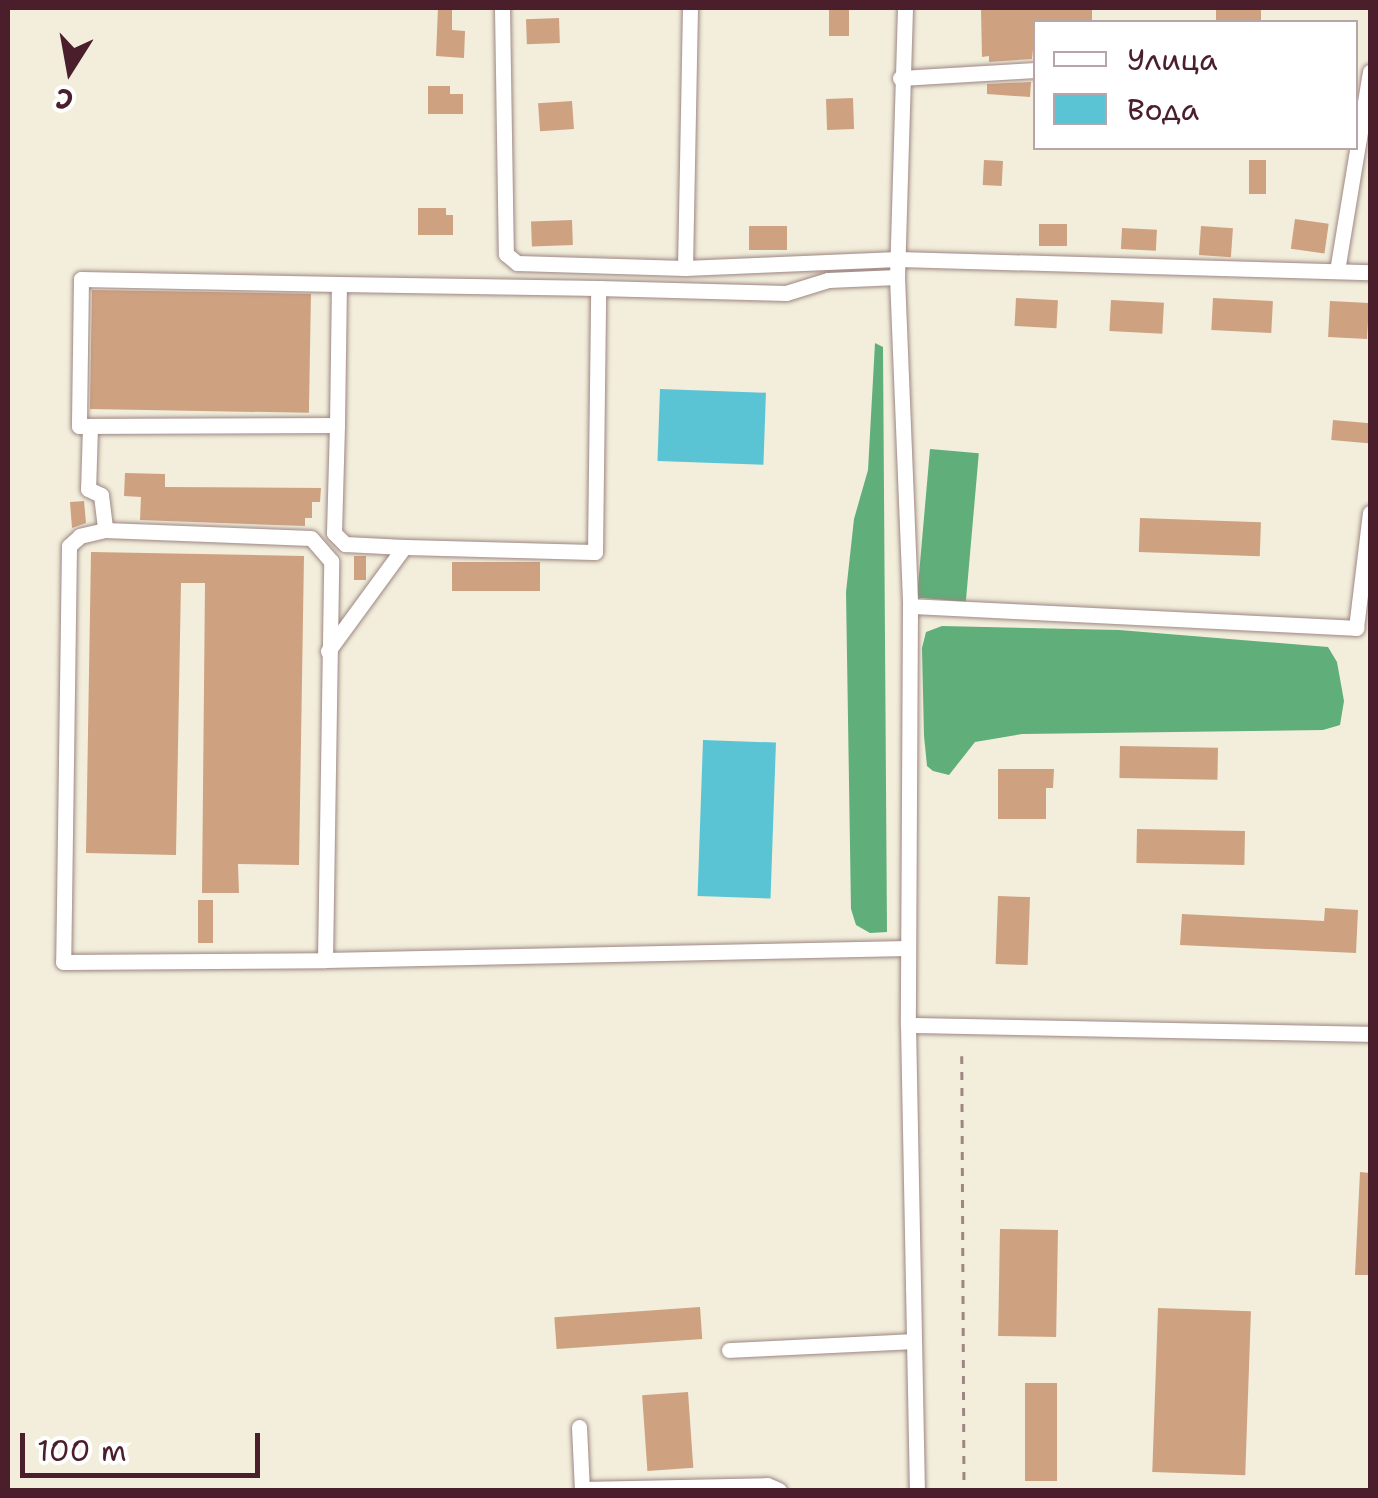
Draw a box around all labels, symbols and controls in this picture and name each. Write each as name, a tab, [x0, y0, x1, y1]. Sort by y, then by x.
north arrow	[20, 20, 120, 120]
legend	[1033, 20, 1358, 150]
text: Улица	[1127, 39, 1218, 80]
text: С	[52, 79, 76, 120]
text: Вода	[1127, 89, 1199, 130]
scale bar	[25, 1413, 265, 1475]
text: 100 m	[37, 1430, 127, 1471]

